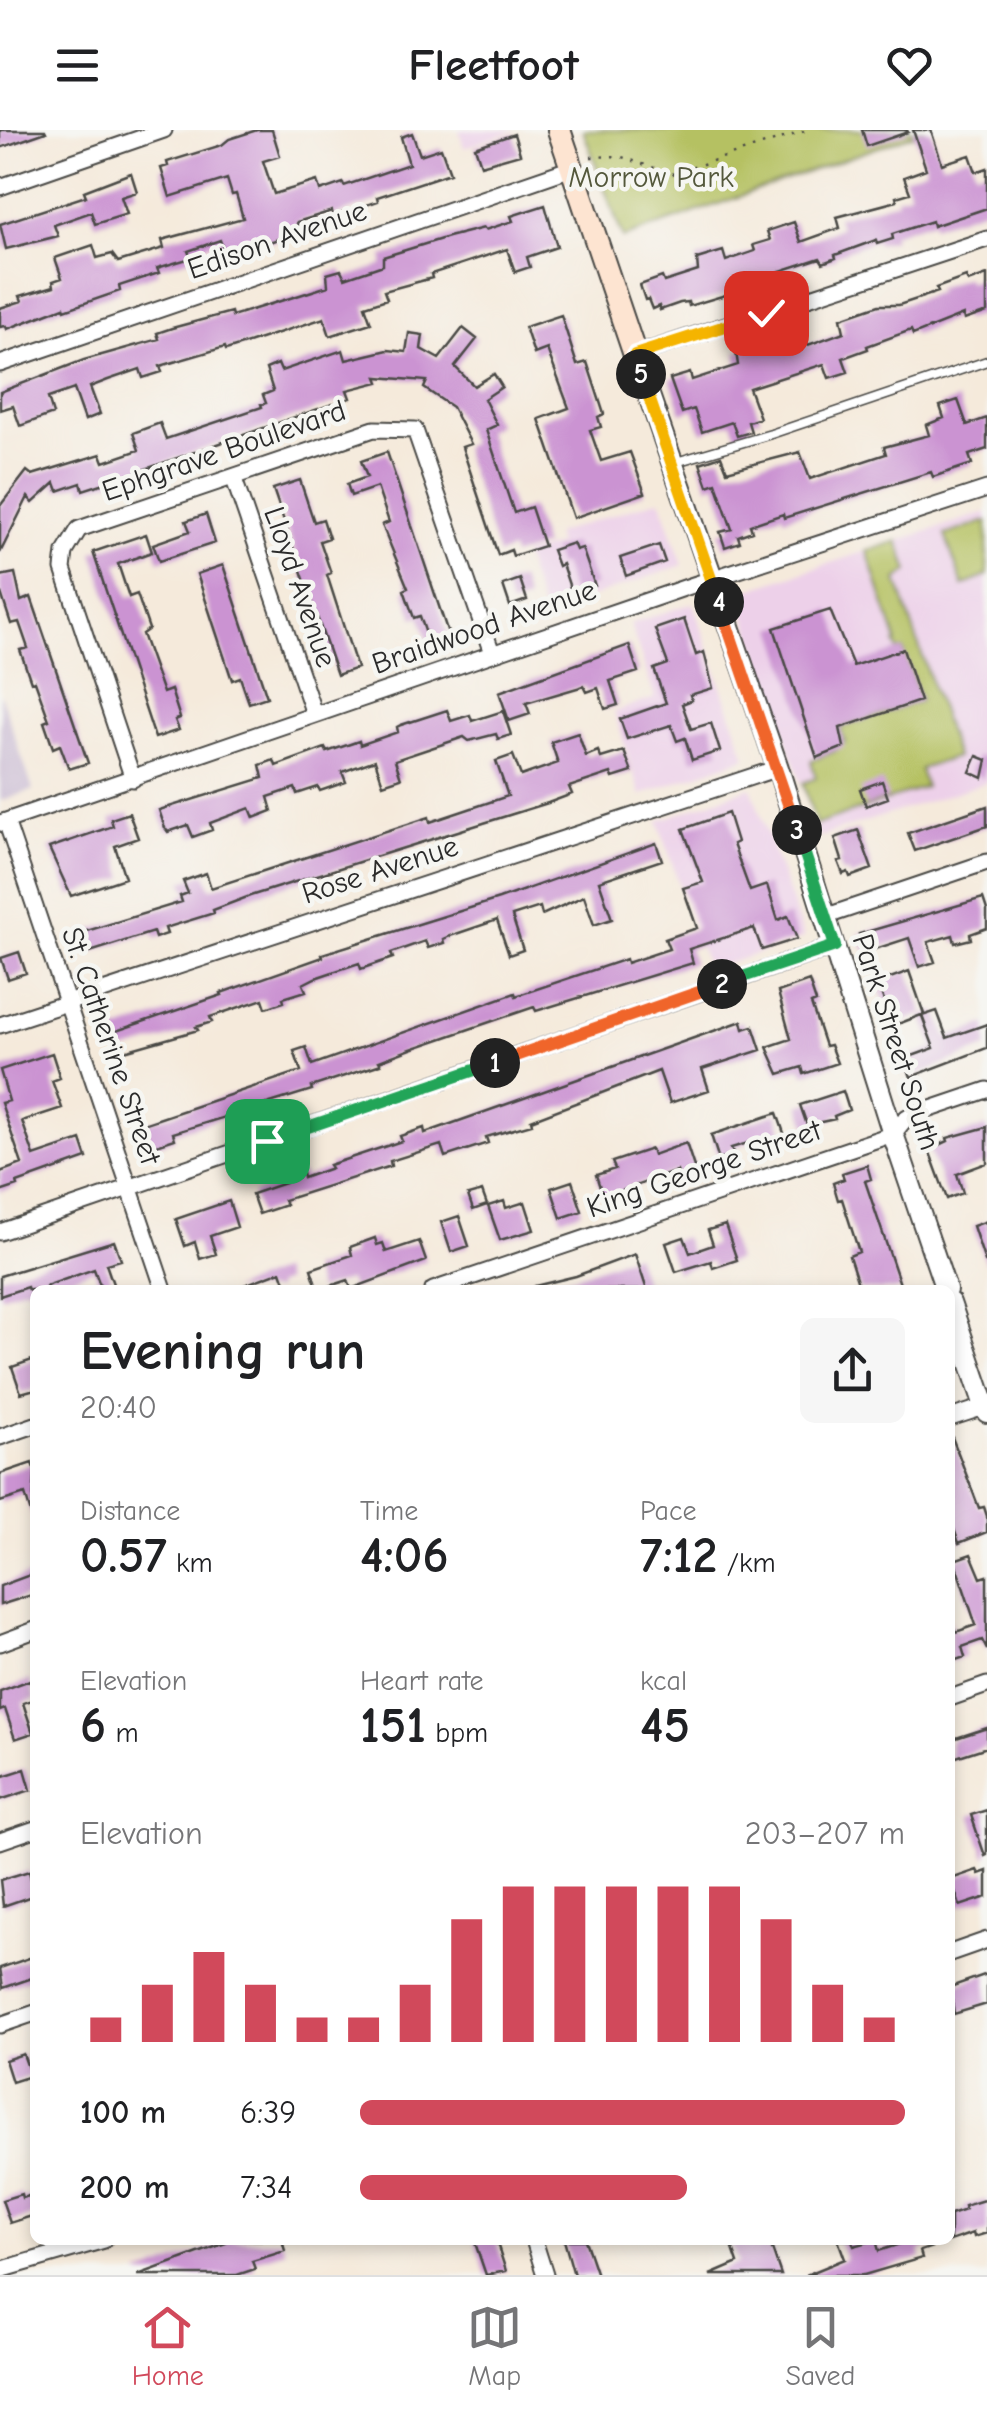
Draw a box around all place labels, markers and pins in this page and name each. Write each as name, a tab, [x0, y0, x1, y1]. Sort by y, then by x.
pin	[724, 271, 809, 356]
pin: 5	[616, 349, 666, 399]
pin: 4	[694, 577, 744, 627]
pin: 3	[772, 805, 822, 855]
pin: 2	[697, 959, 747, 1009]
pin: 1	[470, 1038, 520, 1088]
pin	[225, 1099, 310, 1184]

